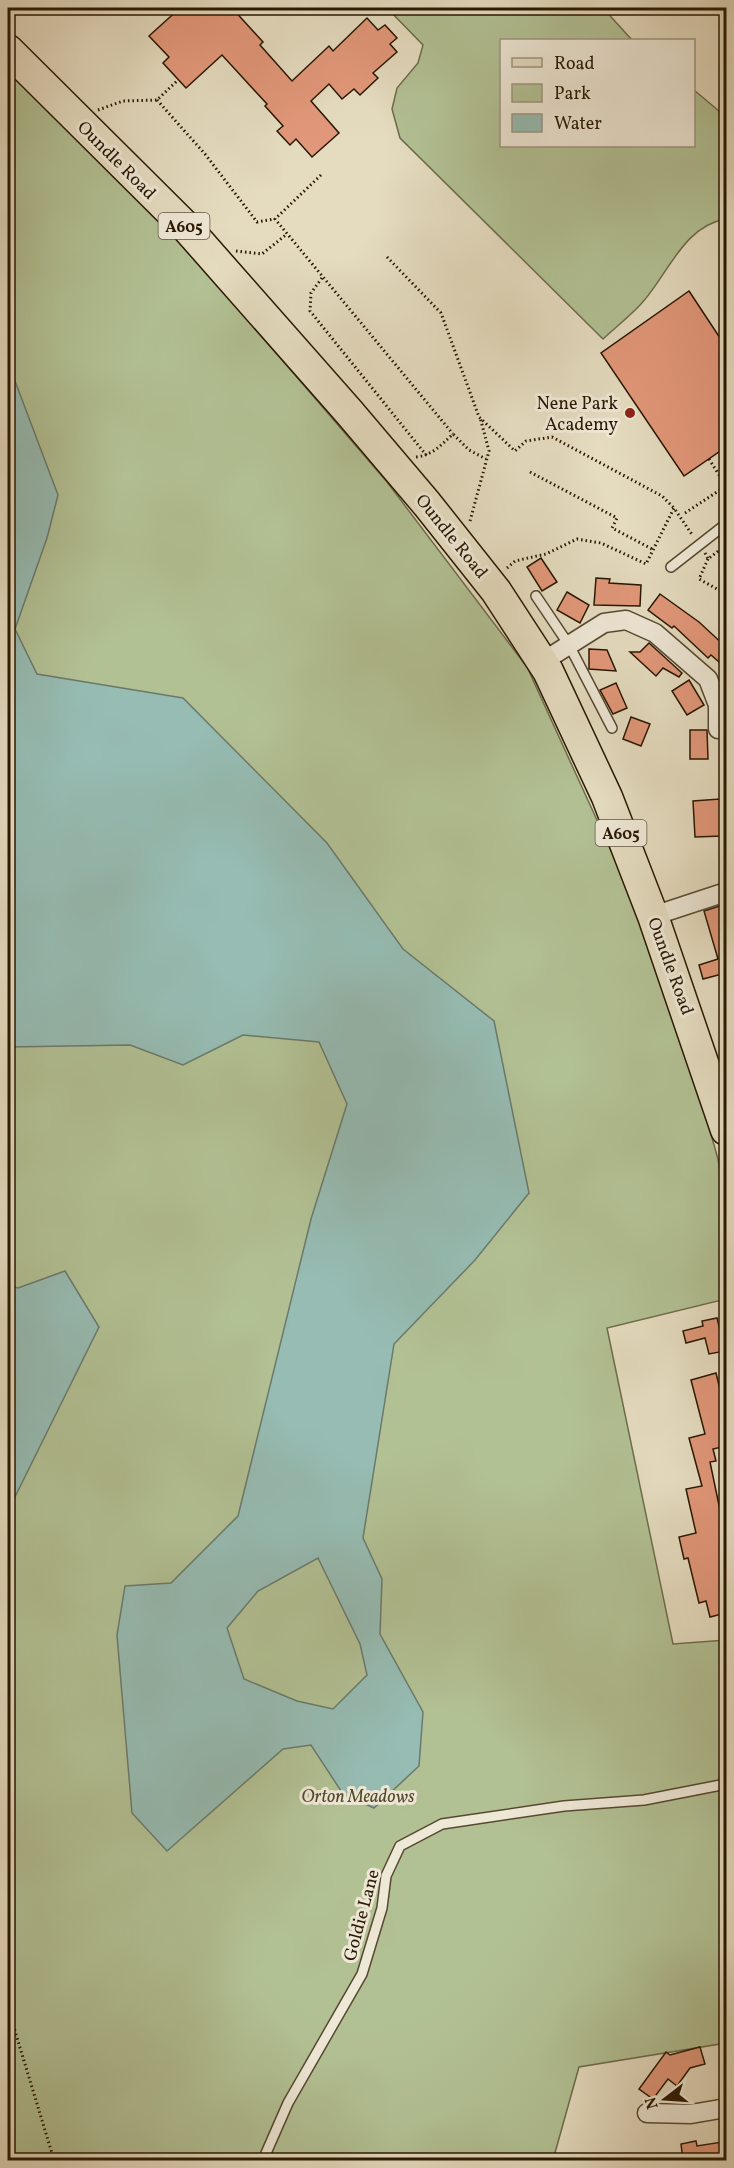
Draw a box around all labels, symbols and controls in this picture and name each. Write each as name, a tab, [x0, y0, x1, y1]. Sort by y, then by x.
legend	[500, 39, 695, 147]
text: Road	[554, 52, 595, 77]
text: Park	[554, 82, 591, 107]
text: Water	[554, 112, 602, 137]
street label: Oundle Road	[71, 116, 161, 206]
road number: A605	[158, 213, 210, 239]
place label: Nene Park Academy	[536, 392, 618, 438]
marker: Nene Park Academy	[623, 406, 637, 420]
street label: Oundle Road	[409, 489, 493, 585]
road number: A605	[596, 820, 646, 846]
street label: Oundle Road	[640, 914, 699, 1019]
park label: Orton Meadows	[301, 1785, 415, 1810]
street label: Goldie Lane	[338, 1867, 387, 1964]
north arrow	[635, 2069, 695, 2129]
text: N	[640, 2094, 665, 2112]

